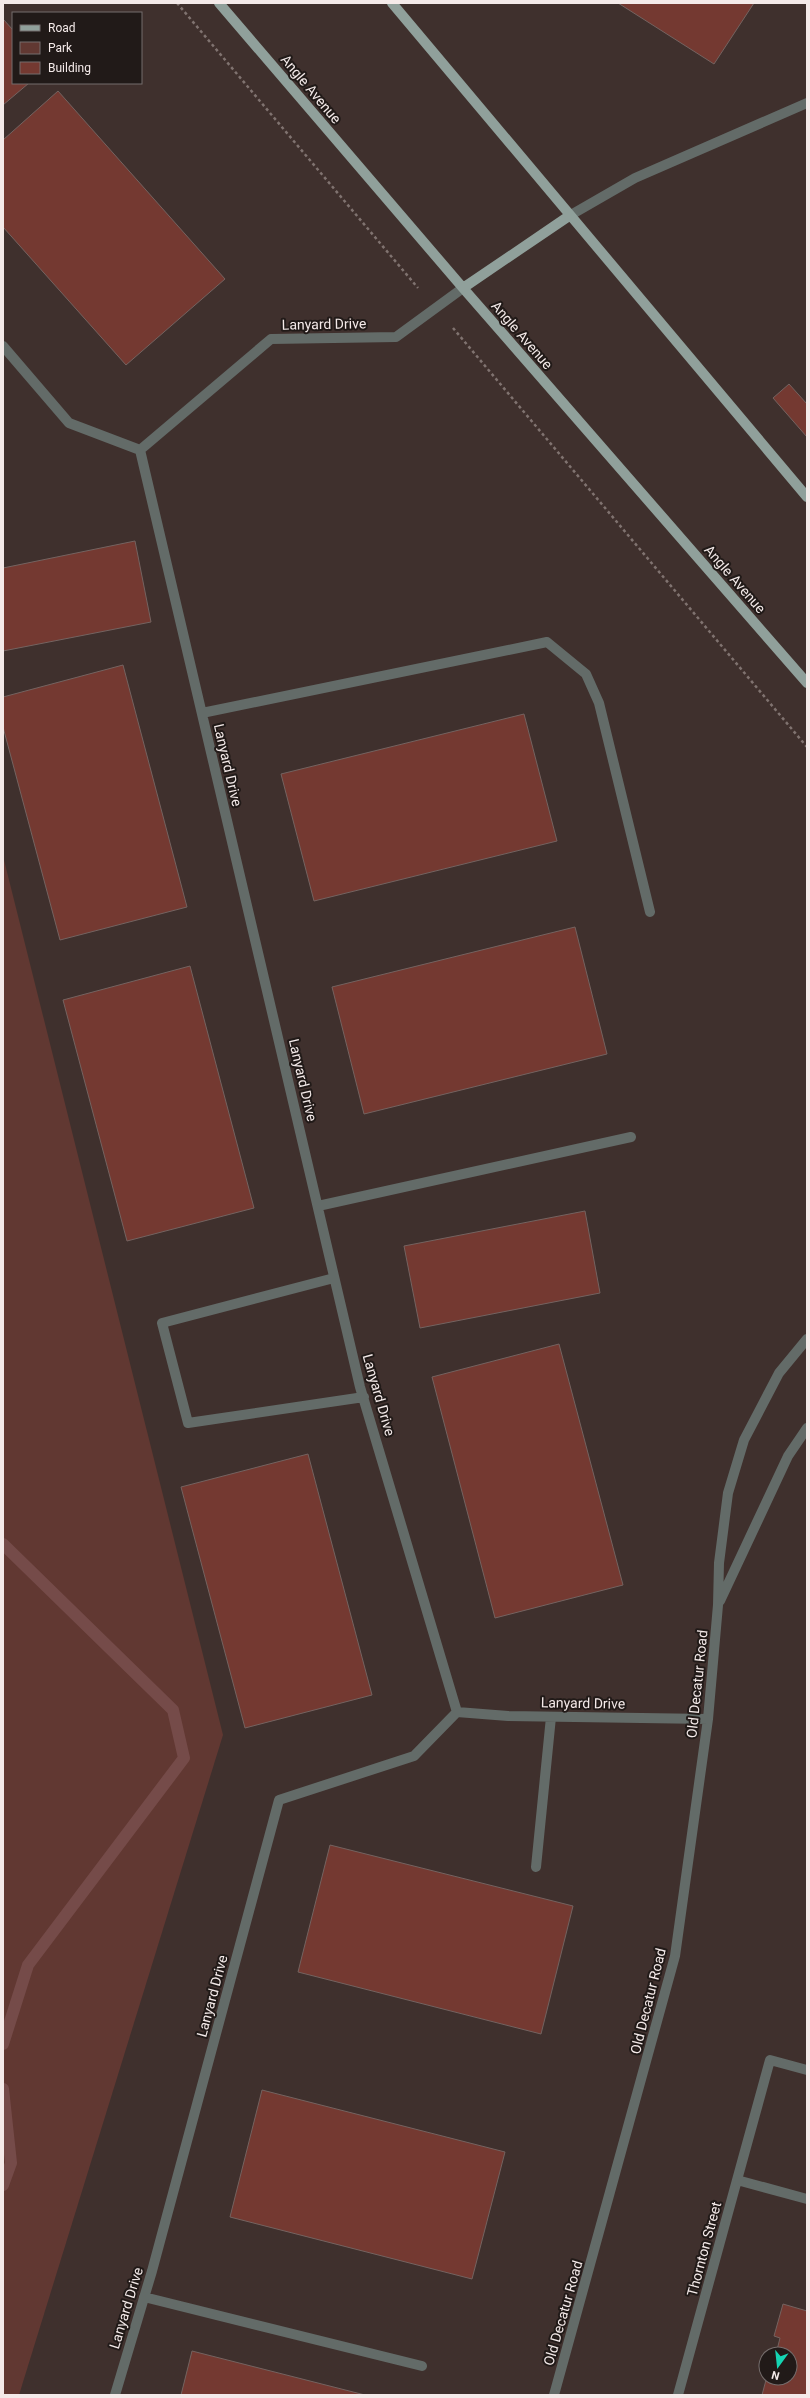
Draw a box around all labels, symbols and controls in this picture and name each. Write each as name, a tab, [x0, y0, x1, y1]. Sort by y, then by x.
legend	[12, 12, 142, 84]
text: Road	[48, 21, 76, 35]
text: Park	[48, 41, 73, 55]
street label: Angle Avenue	[278, 51, 344, 127]
text: Building	[48, 61, 91, 75]
street label: Angle Avenue	[488, 298, 556, 372]
street label: Lanyard Drive	[282, 315, 366, 333]
street label: Angle Avenue	[701, 542, 769, 616]
street label: Lanyard Drive	[211, 722, 245, 808]
street label: Lanyard Drive	[286, 1037, 320, 1123]
street label: Lanyard Drive	[360, 1352, 398, 1438]
street label: Old Decatur Road	[683, 1629, 711, 1739]
street label: Lanyard Drive	[541, 1694, 625, 1712]
street label: Old Decatur Road	[627, 1946, 669, 2056]
street label: Lanyard Drive	[193, 1953, 231, 2039]
street label: Thornton Street	[684, 2200, 724, 2298]
street label: Old Decatur Road	[540, 2259, 586, 2367]
street label: Lanyard Drive	[106, 2265, 146, 2351]
north arrow	[758, 2346, 798, 2386]
text: N	[770, 2368, 781, 2382]

